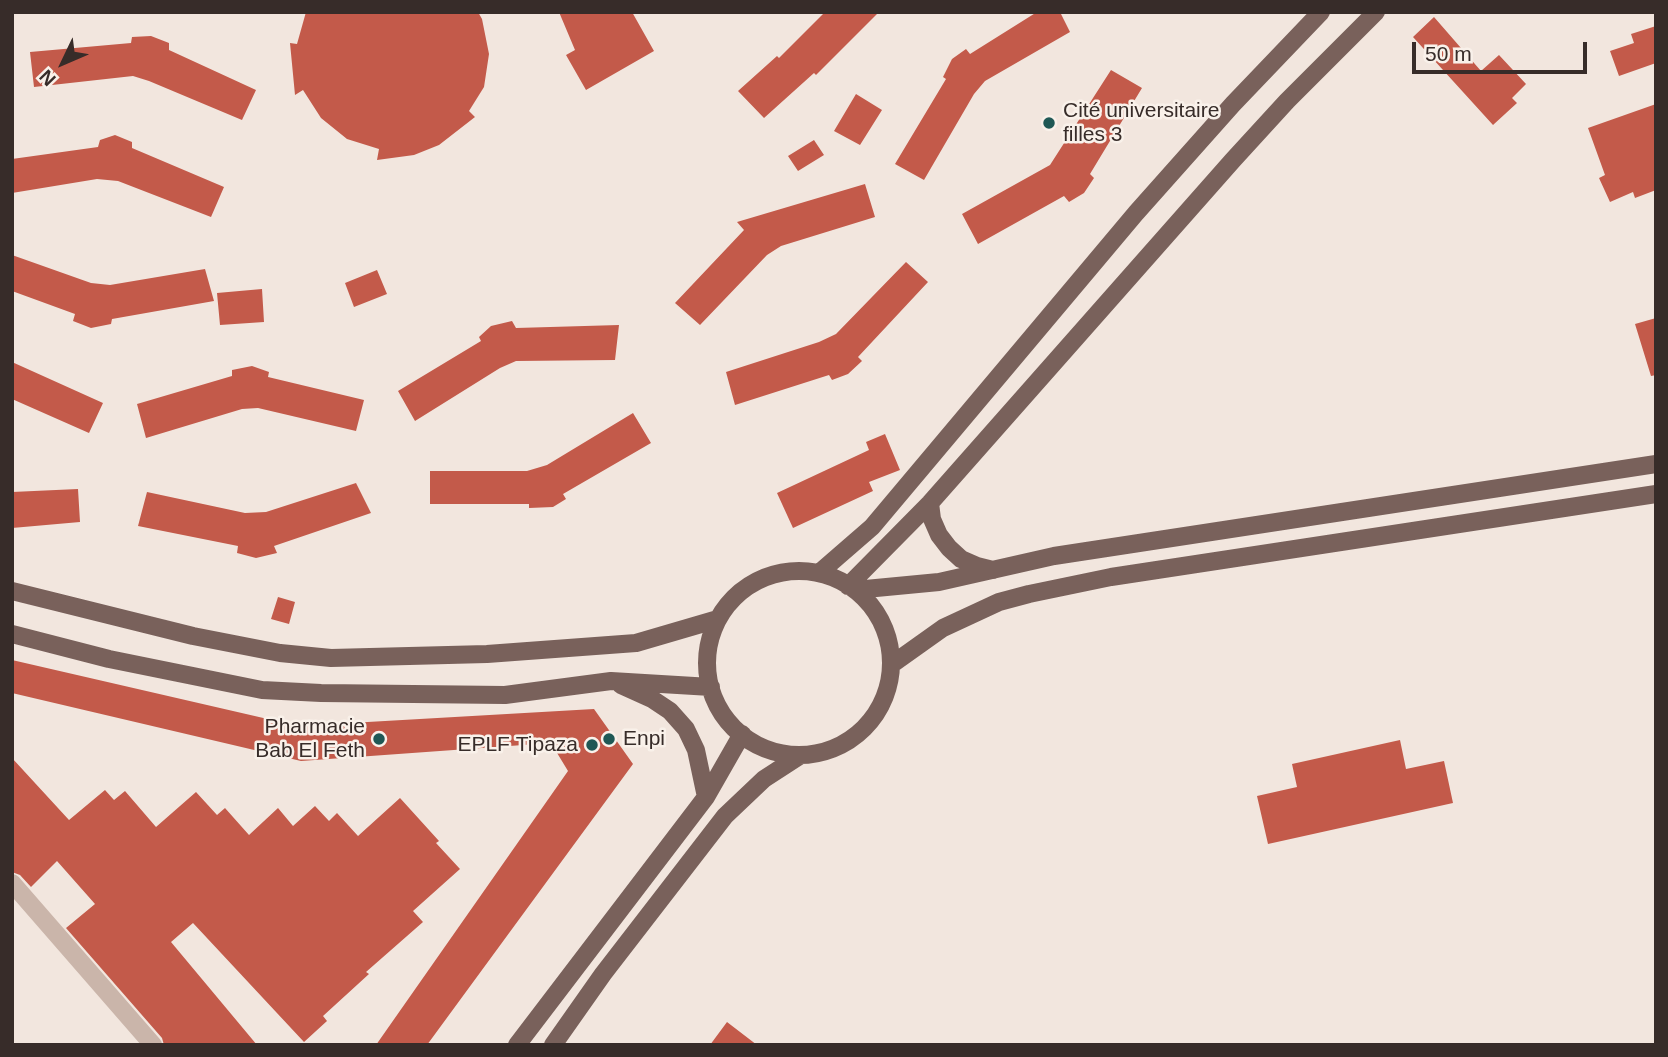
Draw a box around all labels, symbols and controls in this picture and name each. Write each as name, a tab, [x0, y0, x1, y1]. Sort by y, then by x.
north arrow	[28, 28, 98, 98]
scale bar	[1416, 28, 1591, 72]
text: 50 m	[1425, 42, 1472, 65]
text: N	[35, 66, 60, 90]
place label: Cité universitaire filles 3	[1063, 98, 1219, 148]
marker: Cité universitaire filles 3	[1041, 115, 1057, 131]
place label: Pharmacie Bab El Feth	[255, 714, 365, 764]
place label: Enpi	[623, 726, 665, 752]
marker: Pharmacie Bab El Feth	[371, 731, 387, 747]
marker: Enpi	[601, 731, 617, 747]
place label: EPLF Tipaza	[457, 732, 578, 758]
marker: EPLF Tipaza	[584, 737, 600, 753]

